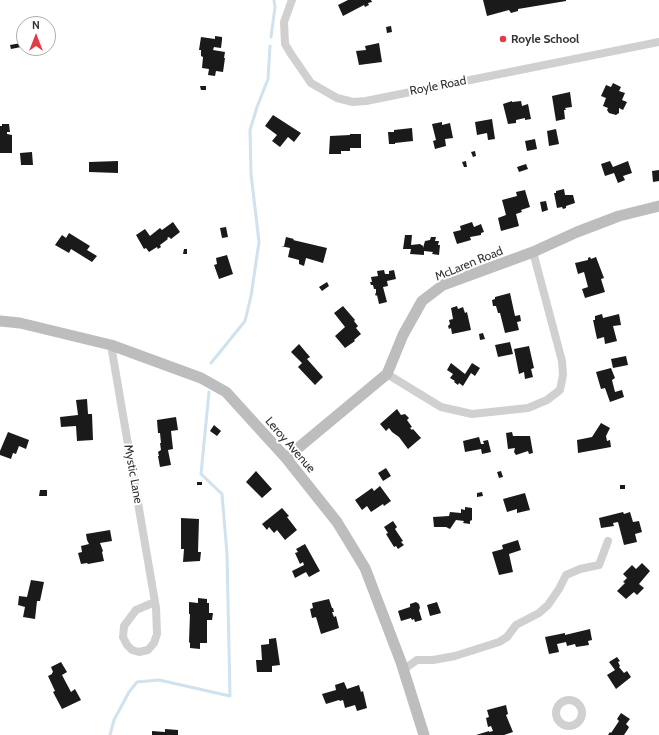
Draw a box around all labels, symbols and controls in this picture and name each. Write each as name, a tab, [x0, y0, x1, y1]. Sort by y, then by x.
north arrow	[16, 16, 56, 56]
text: N	[32, 18, 40, 32]
place label: Royle School	[511, 32, 579, 46]
marker: Royle School	[498, 34, 508, 44]
street label: Royle Road	[409, 73, 467, 99]
street label: McLaren Road	[433, 244, 505, 284]
street label: Leroy Avenue	[262, 414, 318, 476]
street label: Mystic Lane	[121, 443, 145, 505]

